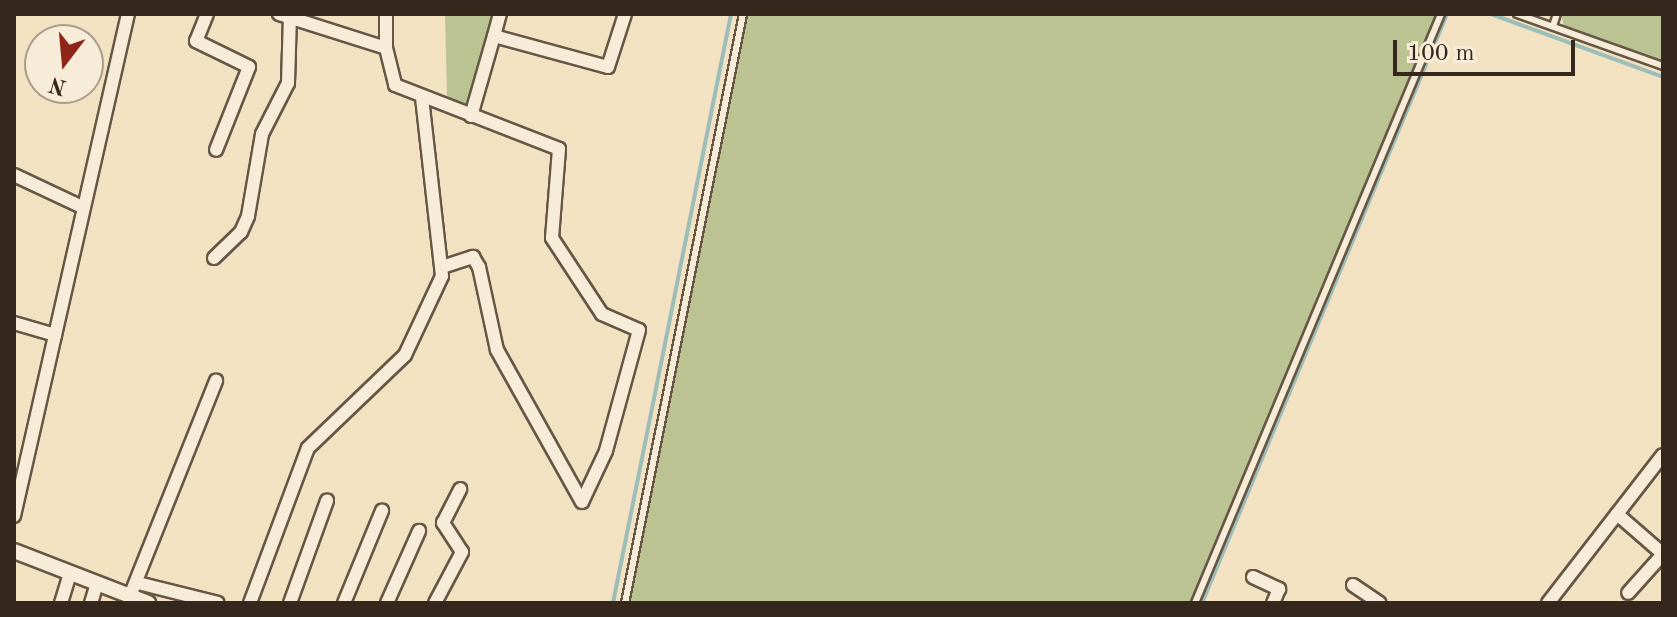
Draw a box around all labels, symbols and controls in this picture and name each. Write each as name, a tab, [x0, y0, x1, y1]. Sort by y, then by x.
north arrow	[24, 24, 104, 104]
scale bar	[1397, 24, 1579, 74]
text: 100 m	[1407, 42, 1475, 66]
text: N	[47, 72, 69, 98]

